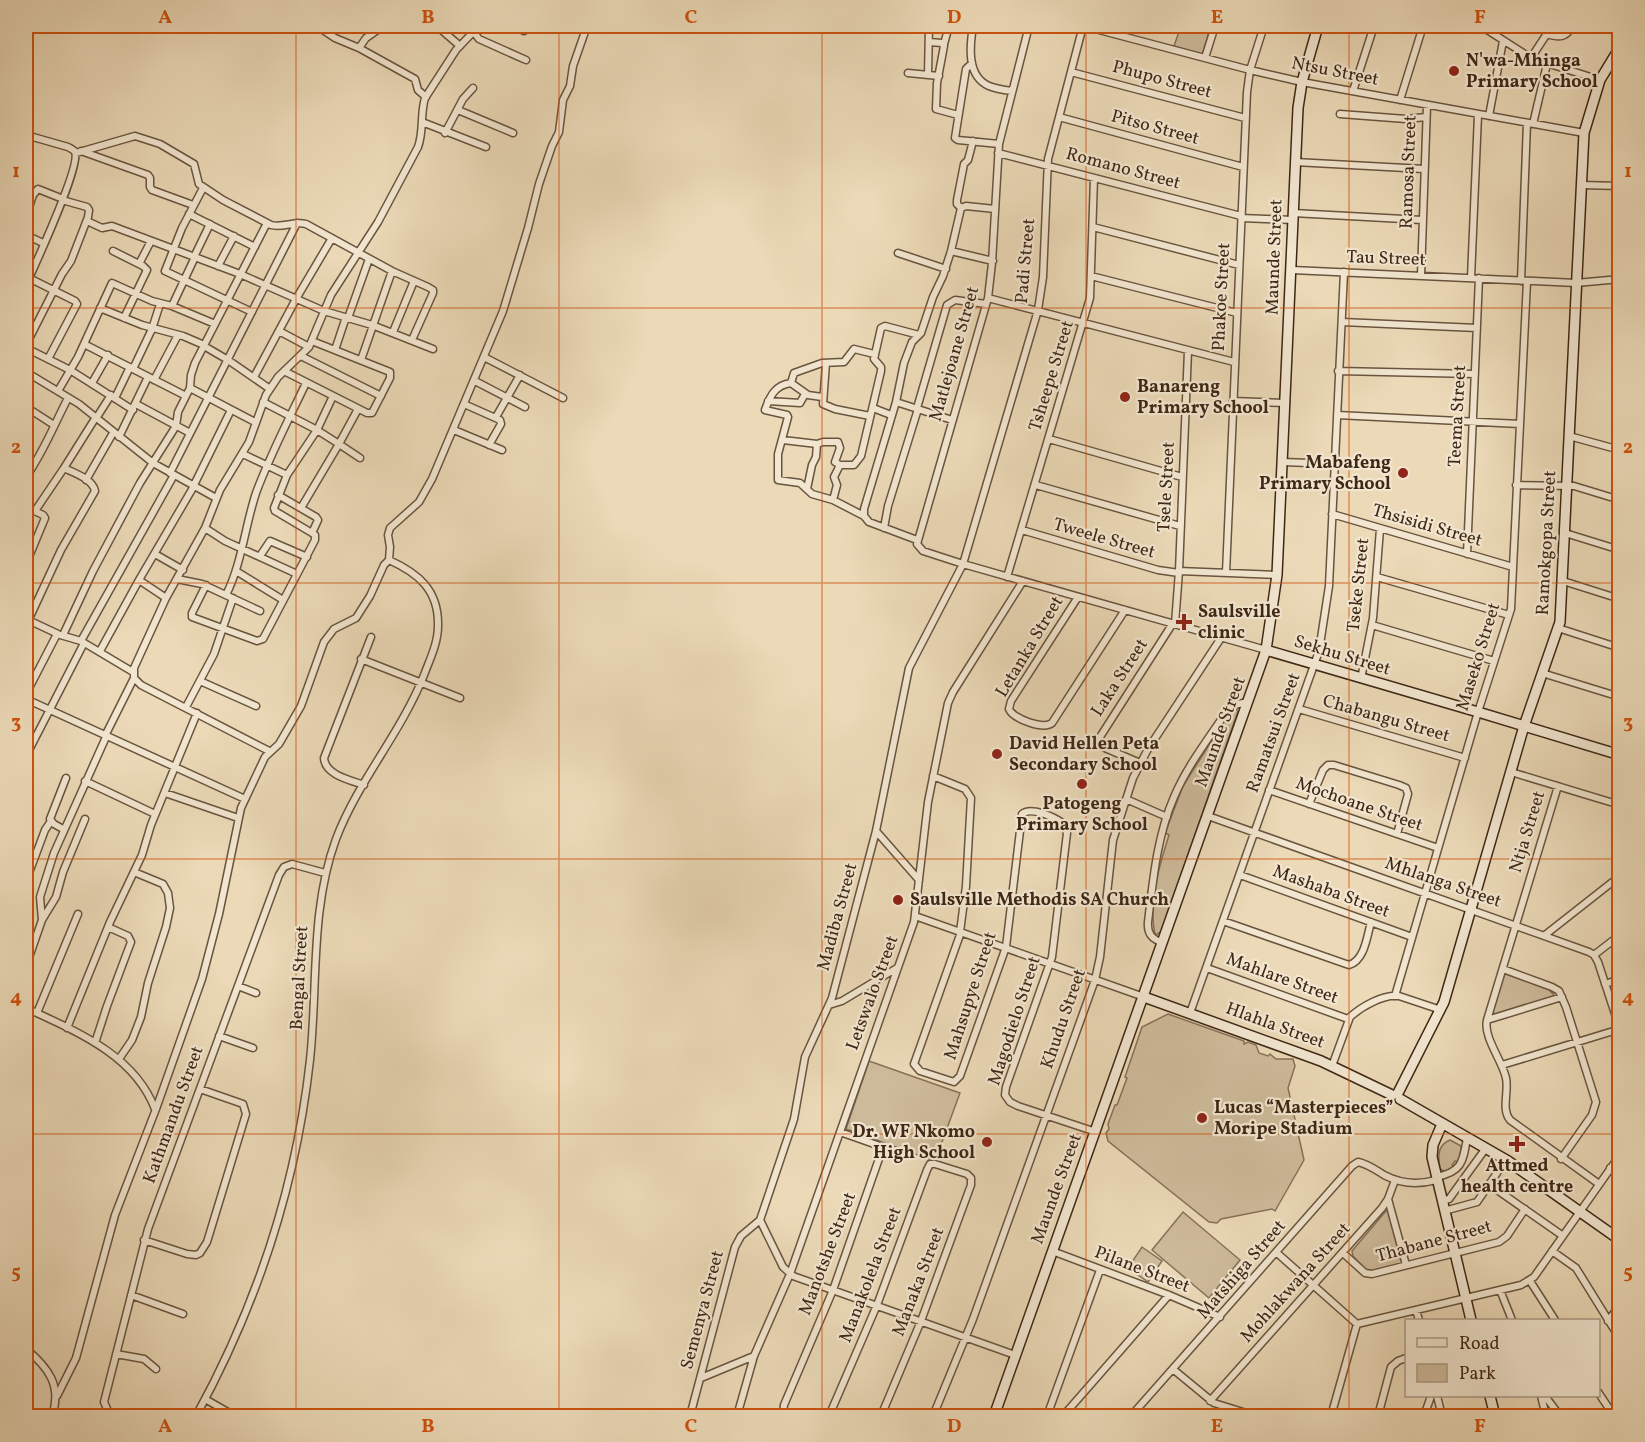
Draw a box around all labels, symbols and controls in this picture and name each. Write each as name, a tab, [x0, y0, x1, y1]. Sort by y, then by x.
text: A	[158, 4, 172, 32]
text: B	[421, 4, 435, 32]
text: C	[685, 4, 698, 32]
text: D	[947, 4, 961, 32]
text: E	[1211, 4, 1223, 32]
text: F	[1474, 4, 1486, 32]
place label: N'wa-Mhinga Primary School	[1466, 49, 1598, 95]
street label: Ntsu Street	[1289, 51, 1381, 93]
street label: Phupo Street	[1109, 55, 1215, 105]
marker: N'wa-Mhinga Primary School	[1447, 64, 1461, 78]
street label: Pitso Street	[1108, 104, 1202, 152]
street label: Ramosa Street	[1395, 114, 1423, 230]
street label: Romano Street	[1063, 142, 1183, 196]
text: 1	[12, 158, 20, 186]
text: 1	[1624, 158, 1632, 186]
street label: Maunde Street	[1260, 199, 1290, 315]
street label: Padi Street	[1010, 217, 1042, 305]
street label: Phakoe Street	[1207, 242, 1237, 352]
street label: Tau Street	[1346, 245, 1426, 273]
street label: Matlejoane Street	[924, 284, 986, 424]
street label: Tsheepe Street	[1023, 317, 1081, 435]
street label: Teema Street	[1443, 364, 1473, 468]
place label: Banareng Primary School	[1137, 375, 1269, 421]
marker: Banareng Primary School	[1118, 390, 1132, 404]
text: 2	[11, 434, 21, 462]
text: 2	[1623, 434, 1633, 462]
street label: Tsele Street	[1152, 441, 1182, 533]
place label: Mabafeng Primary School	[1259, 451, 1391, 497]
marker: Mabafeng Primary School	[1396, 466, 1410, 480]
street label: Ramokgopa Street	[1531, 470, 1563, 616]
street label: Thsisidi Street	[1369, 498, 1485, 554]
street label: Tweele Street	[1050, 512, 1158, 566]
street label: Tseke Street	[1342, 537, 1376, 633]
street label: Letanka Street	[990, 592, 1070, 702]
place label: Saulsville clinic	[1198, 600, 1281, 646]
street label: Maseko Street	[1451, 600, 1507, 714]
marker: Saulsville clinic	[1175, 613, 1193, 631]
street label: Sekhu Street	[1291, 629, 1393, 683]
street label: Laka Street	[1085, 634, 1155, 722]
street label: Ramatsui Street	[1241, 669, 1307, 797]
street label: Maunde Street	[1189, 673, 1253, 791]
street label: Chabangu Street	[1320, 689, 1452, 749]
text: 3	[11, 709, 21, 737]
text: 3	[1623, 709, 1633, 737]
place label: David Hellen Peta Secondary School	[1009, 732, 1159, 778]
marker: David Hellen Peta Secondary School	[990, 747, 1004, 761]
street label: Mochoane Street	[1292, 772, 1426, 838]
marker: Patogeng Primary School	[1075, 777, 1089, 791]
street label: Ntja Street	[1504, 788, 1552, 876]
place label: Patogeng Primary School	[1016, 792, 1148, 838]
street label: Mhlanga Street	[1381, 851, 1505, 915]
street label: Mashaba Street	[1269, 859, 1393, 925]
street label: Madiba Street	[812, 860, 864, 974]
place label: Saulsville Methodis SA Church	[910, 888, 1169, 913]
marker: Saulsville Methodis SA Church	[891, 893, 905, 907]
street label: Bengal Street	[285, 925, 315, 1031]
street label: Mahsupye Street	[939, 929, 1003, 1063]
street label: Letswalo Street	[841, 932, 905, 1054]
street label: Mahlare Street	[1222, 947, 1342, 1011]
street label: Magodielo Street	[982, 953, 1048, 1089]
street label: Khudu Street	[1035, 966, 1093, 1072]
text: 4	[10, 984, 22, 1012]
text: 4	[1622, 984, 1634, 1012]
street label: Hlahla Street	[1222, 997, 1328, 1055]
street label: Kathmandu Street	[138, 1043, 210, 1187]
place label: Lucas “Masterpieces” Moripe Stadium	[1214, 1096, 1394, 1142]
marker: Lucas “Masterpieces” Moripe Stadium	[1195, 1111, 1209, 1125]
place label: Dr. WF Nkomo High School	[852, 1120, 975, 1166]
street label: Maunde Street	[1025, 1130, 1089, 1248]
marker: Dr. WF Nkomo High School	[980, 1135, 994, 1149]
marker: Attmed health centre	[1508, 1135, 1526, 1153]
place label: Attmed health centre	[1461, 1154, 1573, 1200]
street label: Manotshe Street	[793, 1189, 863, 1319]
street label: Manakolela Street	[834, 1204, 908, 1346]
street label: Matshiga Street	[1192, 1215, 1292, 1325]
street label: Thabane Street	[1373, 1215, 1495, 1269]
street label: Mohlakwana Street	[1235, 1217, 1357, 1349]
street label: Manaka Street	[887, 1224, 951, 1340]
street label: Pilane Street	[1091, 1240, 1193, 1300]
street label: Semenya Street	[675, 1248, 731, 1372]
text: 5	[11, 1259, 21, 1287]
text: 5	[1623, 1259, 1633, 1287]
legend	[1405, 1319, 1600, 1397]
text: Road	[1459, 1332, 1500, 1357]
text: Park	[1459, 1362, 1496, 1387]
text: A	[158, 1413, 172, 1441]
text: B	[421, 1413, 435, 1441]
text: C	[685, 1413, 698, 1441]
text: D	[947, 1413, 961, 1441]
text: E	[1211, 1413, 1223, 1441]
text: F	[1474, 1413, 1486, 1441]

